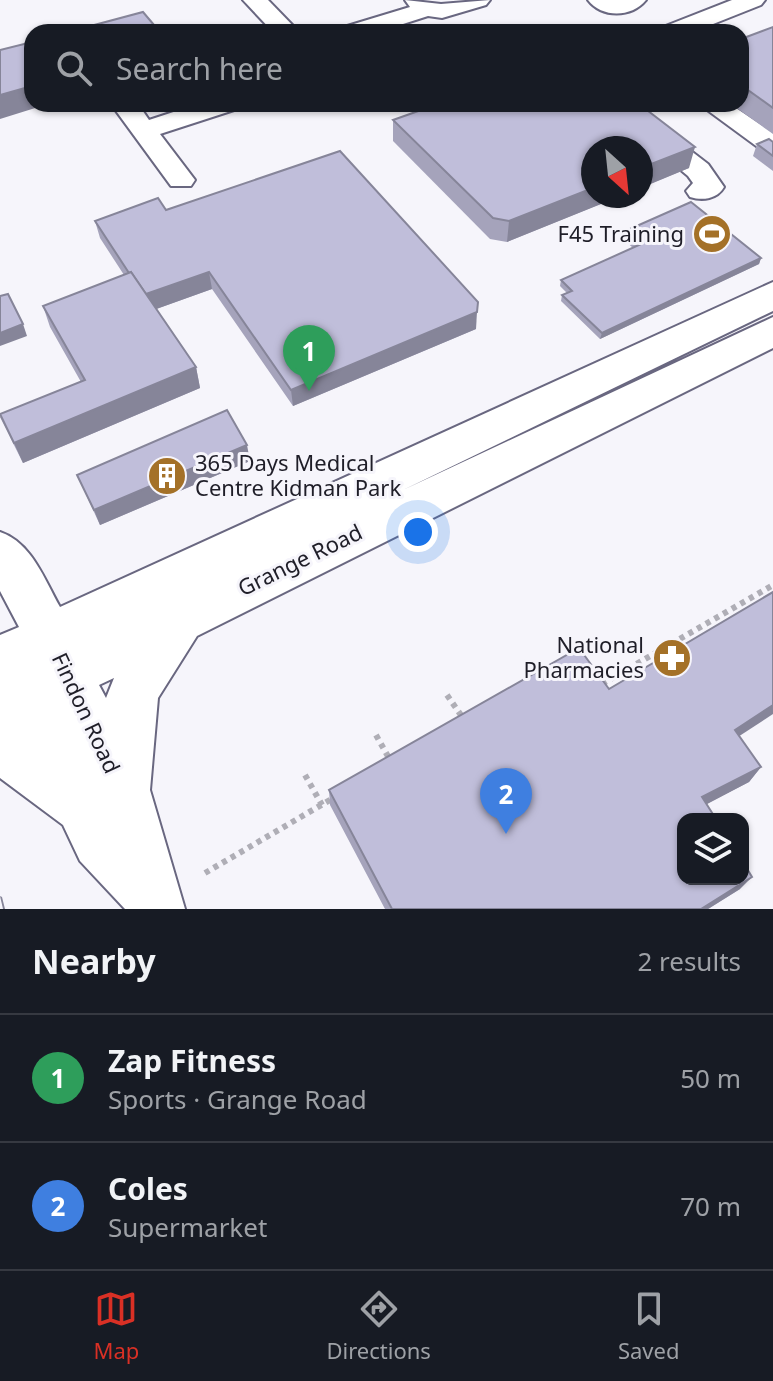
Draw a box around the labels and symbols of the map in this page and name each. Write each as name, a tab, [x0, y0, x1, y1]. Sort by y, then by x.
north arrow	[581, 136, 653, 208]
sports icon: F45 Training	[691, 213, 733, 255]
place label: F45 Training	[557, 218, 684, 248]
pin: 1	[283, 325, 335, 391]
place label: 365 Days Medical Centre Kidman Park	[195, 447, 401, 502]
building icon: 365 Days Medical Centre Kidman Park	[146, 455, 188, 497]
your location	[398, 512, 438, 552]
street label: Grange Road	[232, 516, 367, 602]
place label: National Pharmacies	[524, 629, 644, 684]
pharmacy icon: National Pharmacies	[651, 637, 693, 679]
street label: Findon Road	[46, 647, 128, 778]
pin: 2	[480, 768, 532, 834]

